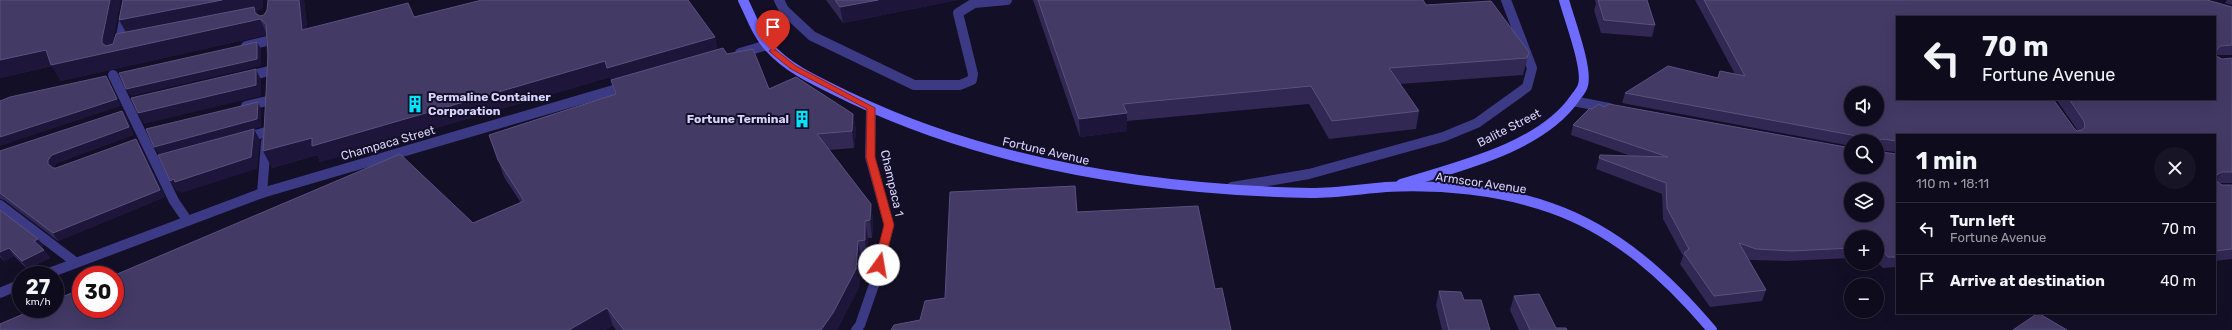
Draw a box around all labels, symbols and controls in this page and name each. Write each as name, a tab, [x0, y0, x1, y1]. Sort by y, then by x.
pin	[756, 10, 790, 51]
icon: arrive	[762, 16, 784, 38]
text: 70 m	[1982, 30, 2049, 63]
icon: left	[1916, 32, 1968, 84]
text: Fortune Avenue	[1982, 64, 2115, 86]
map controls	[1844, 86, 1884, 318]
button: sound	[1844, 86, 1884, 126]
place label: Permaline Container Corporation	[428, 90, 551, 118]
building icon: Permaline Container Corporation	[405, 94, 425, 114]
street label: Balite Street	[1475, 106, 1543, 150]
building icon: Fortune Terminal	[792, 109, 812, 129]
place label: Fortune Terminal	[687, 112, 789, 126]
street label: Champaca Street	[339, 123, 437, 163]
street label: Fortune Avenue	[1001, 134, 1091, 168]
button: search	[1844, 134, 1884, 174]
text: 1 min	[1916, 147, 1977, 175]
button: close	[2154, 147, 2196, 189]
street label: Champaca 1	[878, 148, 906, 218]
street label: Armscor Avenue	[1435, 170, 1528, 196]
text: 110 m · 18:11	[1916, 176, 1989, 191]
button: layers	[1844, 182, 1884, 222]
text: Turn left	[1950, 212, 2015, 230]
icon: left	[1916, 218, 1938, 240]
text: 70 m	[2162, 220, 2196, 238]
button: +	[1844, 230, 1884, 270]
text: Fortune Avenue	[1950, 230, 2046, 245]
position arrow	[858, 244, 900, 286]
speed limit sign: 30	[72, 266, 124, 318]
icon: arrive	[1916, 270, 1938, 292]
text: Arrive at destination	[1950, 272, 2105, 290]
text: 40 m	[2160, 272, 2196, 290]
text: 27	[26, 275, 50, 299]
button: −	[1844, 278, 1884, 318]
text: km/h	[26, 296, 50, 308]

